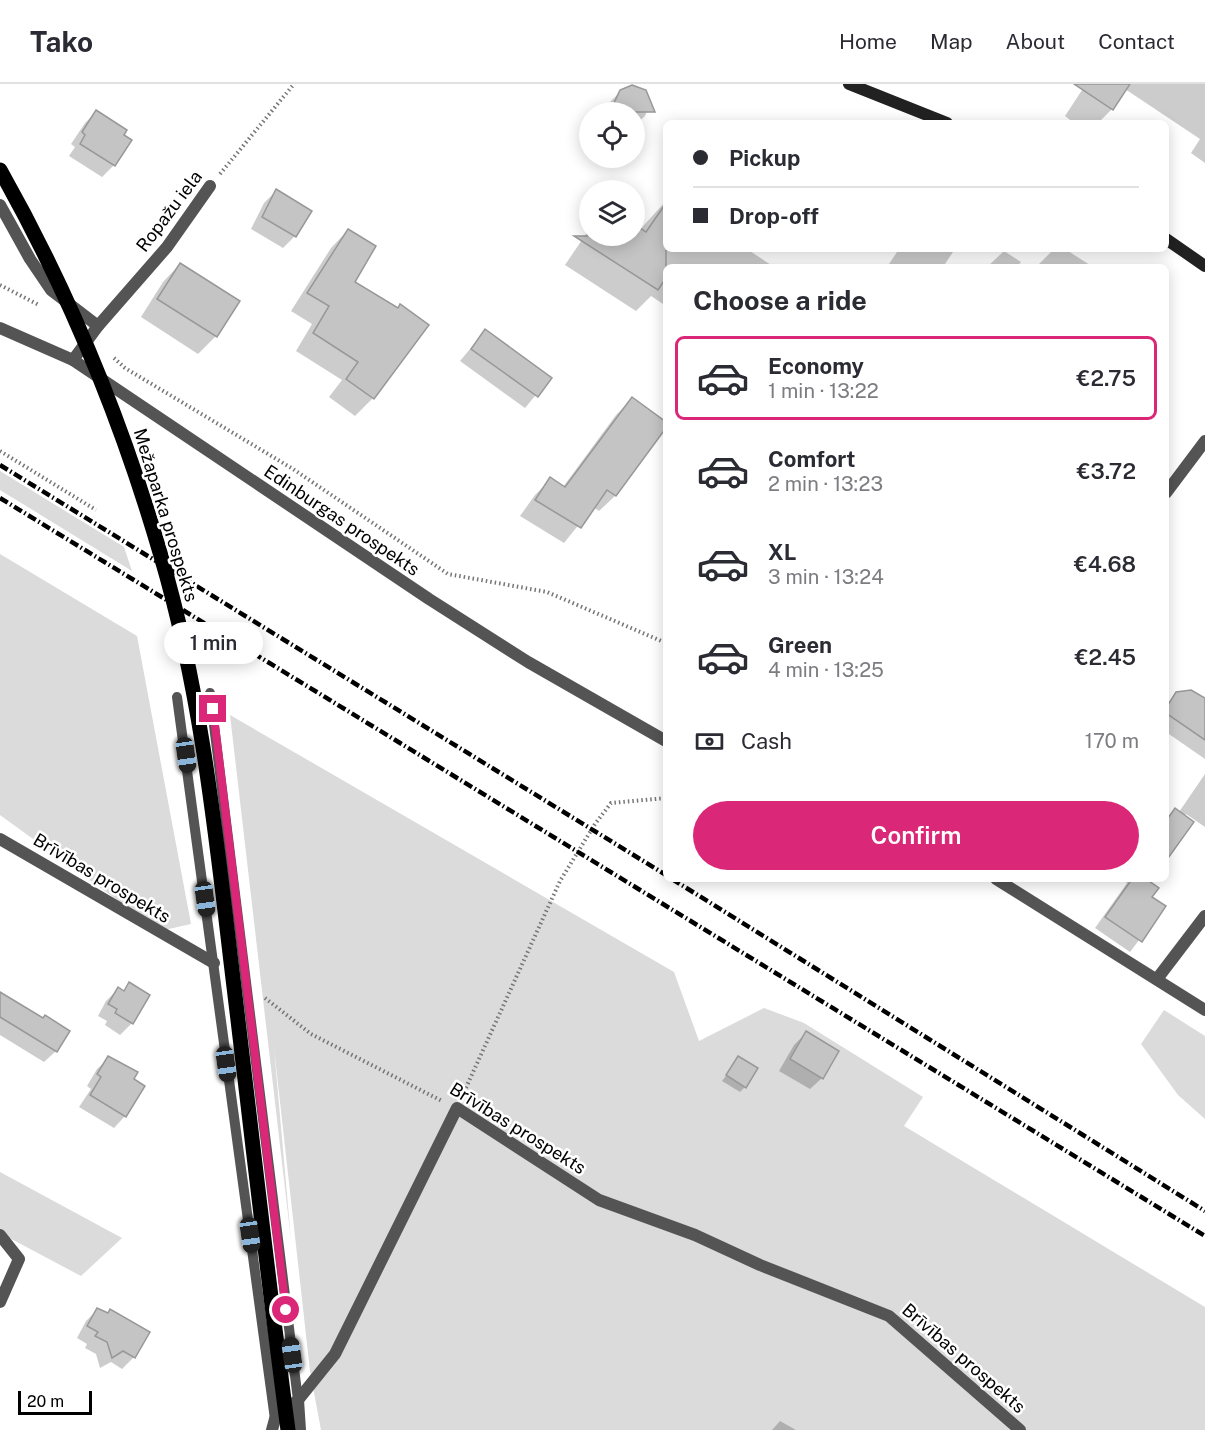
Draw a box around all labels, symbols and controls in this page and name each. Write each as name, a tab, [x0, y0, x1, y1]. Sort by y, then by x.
text: Tako	[30, 25, 93, 58]
text: Home	[839, 29, 897, 54]
text: Map	[930, 29, 973, 54]
text: About	[1006, 29, 1065, 54]
text: Contact	[1098, 29, 1175, 54]
map controls	[579, 102, 645, 246]
button: locate	[579, 102, 645, 168]
text: Pickup	[729, 145, 800, 171]
street label: Ropažu iela	[132, 166, 206, 256]
button: layers	[579, 180, 645, 246]
text: Drop-off	[729, 203, 819, 229]
text: Choose a ride	[693, 284, 867, 316]
icon: car	[696, 351, 750, 405]
text: Economy	[768, 353, 864, 379]
text: €2.75	[1077, 365, 1136, 391]
text: 1 min · 13:22	[768, 379, 879, 403]
street label: Mežaparka prospekts	[130, 426, 202, 604]
icon: car	[696, 444, 750, 498]
text: Comfort	[768, 446, 855, 472]
text: €3.72	[1077, 458, 1136, 484]
street label: Edinburgas prospekts	[260, 460, 424, 580]
text: 2 min · 13:23	[768, 472, 883, 496]
icon: car	[696, 537, 750, 591]
text: XL	[768, 539, 796, 565]
text: €4.68	[1074, 551, 1136, 577]
text: 3 min · 13:24	[768, 565, 884, 589]
callout: 1 min	[164, 622, 262, 664]
icon: car	[696, 630, 750, 684]
text: 1 min	[190, 631, 237, 655]
text: Green	[768, 632, 832, 658]
text: €2.45	[1075, 644, 1136, 670]
text: 4 min · 13:25	[768, 658, 884, 682]
route end	[199, 695, 226, 722]
icon: cash	[693, 725, 726, 758]
text: Cash	[741, 728, 792, 754]
text: 170 m	[1085, 729, 1139, 753]
car	[175, 736, 197, 774]
button: Confirm	[693, 801, 1139, 870]
street label: Brīvības prospekts	[30, 829, 174, 927]
car	[194, 880, 216, 918]
car	[215, 1045, 237, 1083]
street label: Brīvības prospekts	[446, 1078, 590, 1178]
car	[239, 1216, 261, 1254]
route start	[272, 1296, 299, 1323]
street label: Brīvības prospekts	[898, 1299, 1030, 1417]
car	[281, 1336, 303, 1374]
scale bar	[18, 1388, 92, 1416]
text: 20 m	[27, 1392, 64, 1411]

